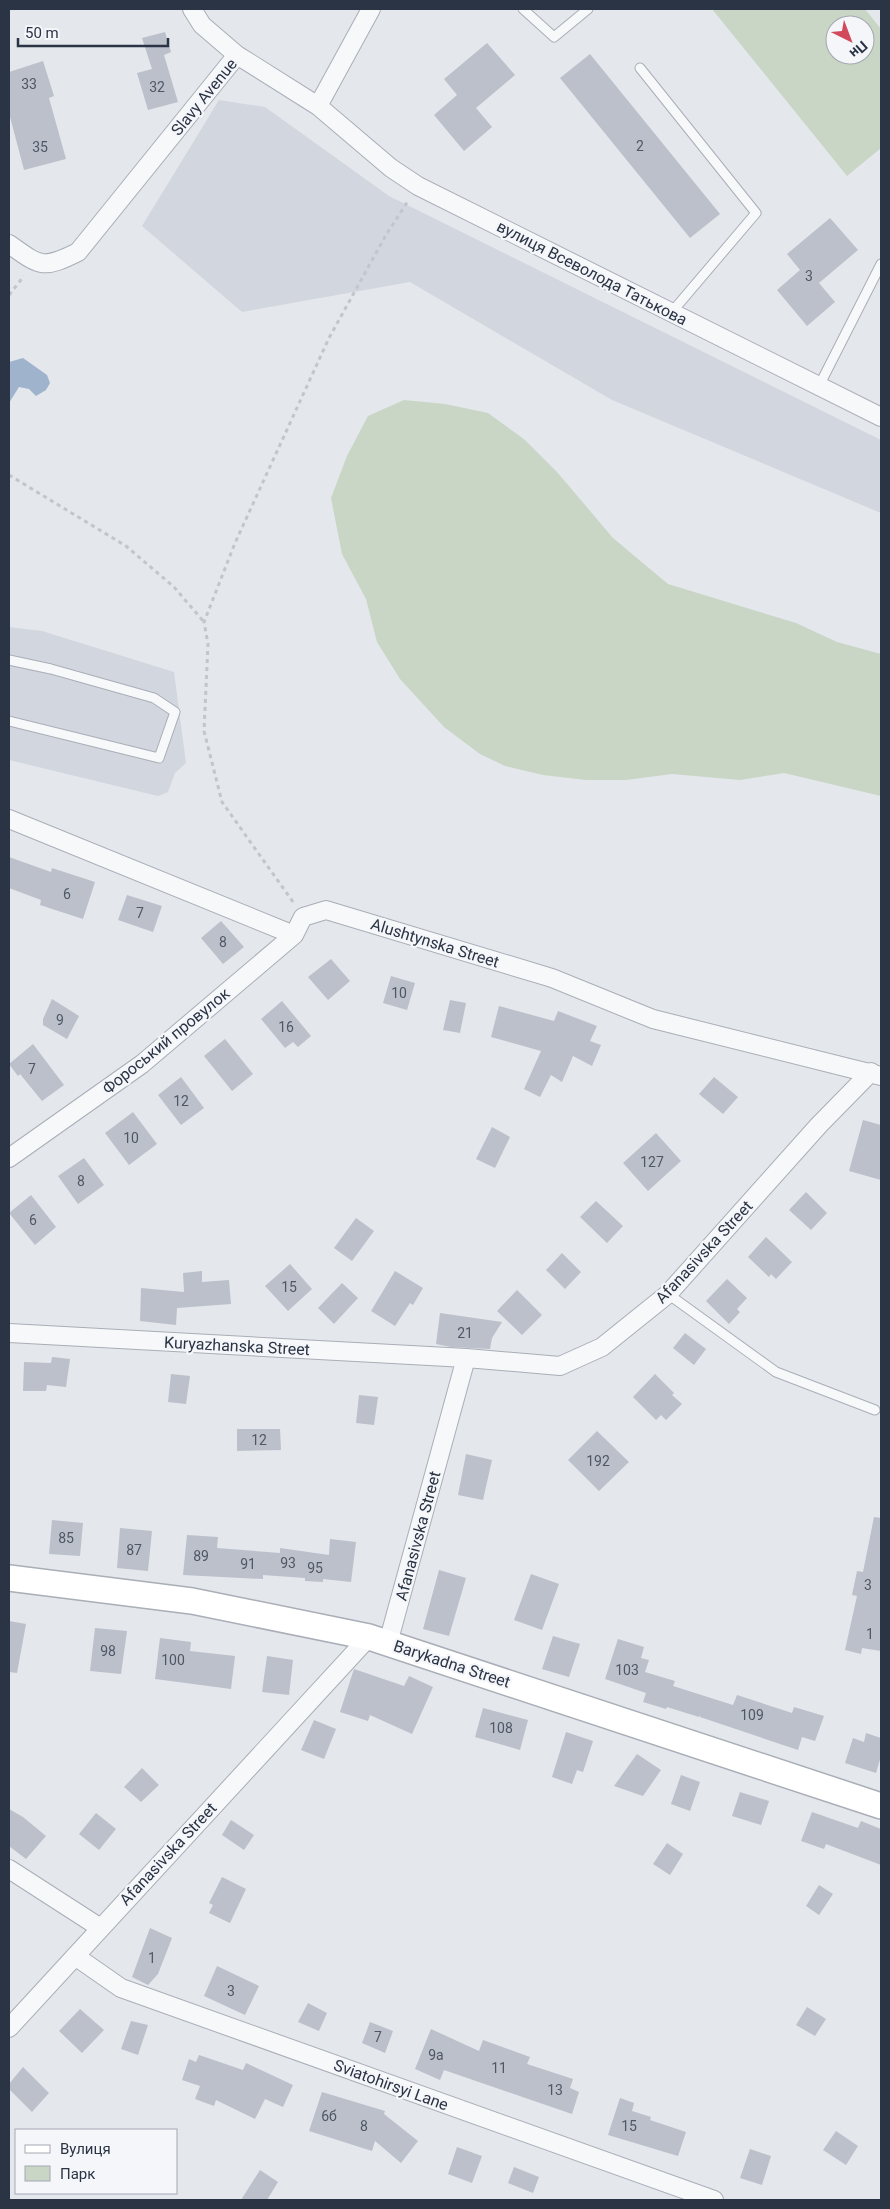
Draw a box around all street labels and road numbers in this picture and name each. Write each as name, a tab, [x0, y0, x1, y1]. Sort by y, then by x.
street label: Slavy Avenue	[167, 55, 241, 139]
street label: вулиця Всеволода Татькова	[494, 217, 690, 329]
street label: Alushtynska Street	[369, 914, 501, 972]
street label: Фороський провулок	[98, 984, 234, 1098]
street label: Afanasivska Street	[652, 1197, 756, 1307]
street label: Kuryazhanska Street	[164, 1333, 310, 1359]
street label: Afanasivska Street	[392, 1469, 444, 1603]
street label: Barykadna Street	[391, 1636, 513, 1692]
street label: Afanasivska Street	[116, 1799, 220, 1909]
street label: Sviatohirsyi Lane	[331, 2055, 451, 2115]

